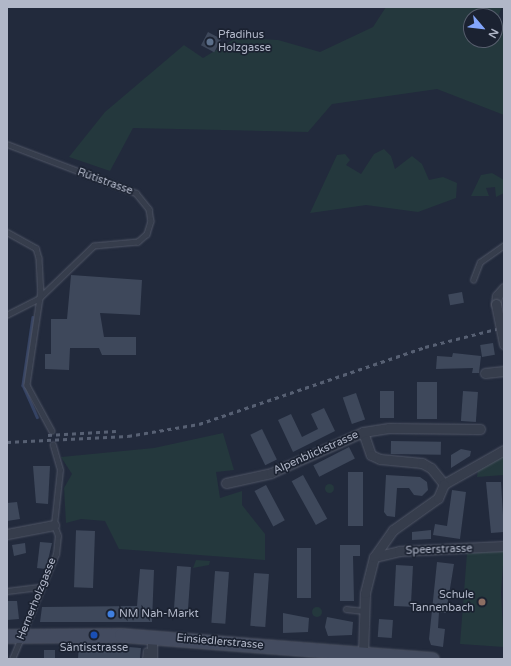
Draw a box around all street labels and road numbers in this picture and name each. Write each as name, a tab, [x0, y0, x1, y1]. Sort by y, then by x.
street label: Rütistrasse	[75, 166, 135, 198]
street label: Alpenblickstrasse	[271, 428, 361, 478]
street label: Speerstrasse	[405, 542, 473, 558]
street label: Hernerholzgasse	[15, 556, 59, 642]
street label: Einsiedlerstrasse	[176, 632, 264, 652]

